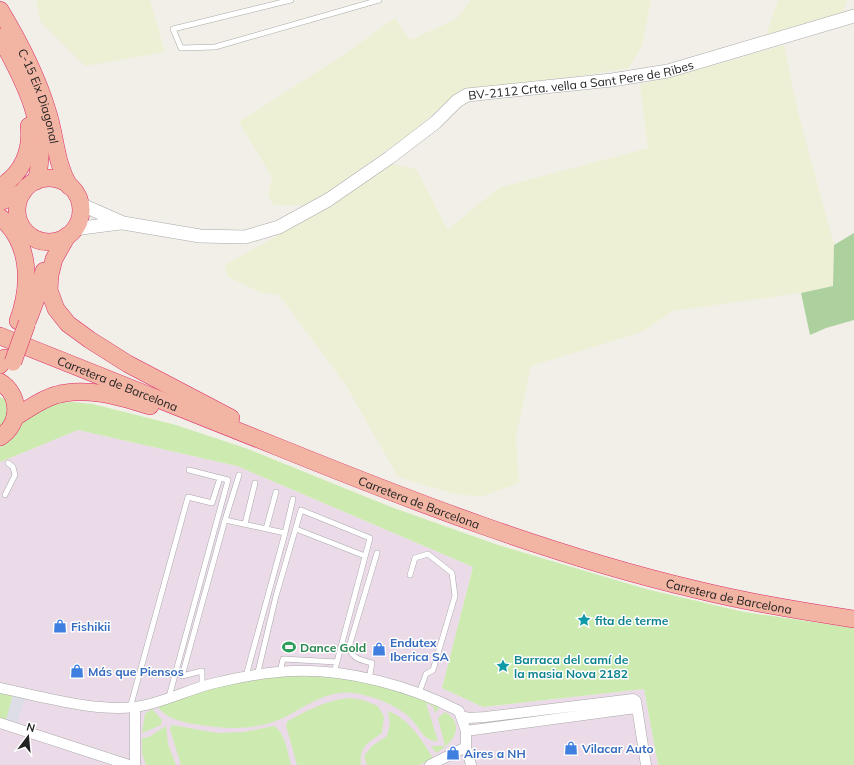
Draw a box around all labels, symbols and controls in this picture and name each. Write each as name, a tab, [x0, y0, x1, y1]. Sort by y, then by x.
street label: C-15 Eix Diagonal	[15, 46, 62, 145]
street label: BV-2112 Crta. vella a Sant Pere de Ribes	[467, 56, 695, 102]
street label: Carretera de Barcelona	[55, 352, 180, 414]
street label: Carretera de Barcelona	[356, 472, 482, 532]
street label: Carretera de Barcelona	[664, 575, 793, 617]
place icon: fita de terme	[576, 612, 592, 628]
place label: fita de terme	[595, 613, 669, 628]
shop icon: Fishikii	[52, 618, 68, 634]
place label: Fishikii	[71, 619, 110, 634]
place label: Endutex Iberica SA	[390, 635, 449, 664]
sports icon: Dance Gold	[281, 639, 297, 655]
place label: Dance Gold	[300, 640, 366, 655]
shop icon: Endutex Iberica SA	[371, 641, 387, 657]
place label: Barraca del camí de la masia Nova 2182	[514, 652, 629, 681]
place icon: Barraca del camí de la masia Nova 2182	[495, 658, 511, 674]
shop icon: Más que Piensos	[69, 663, 85, 679]
place label: Más que Piensos	[88, 664, 184, 679]
north arrow	[8, 717, 48, 757]
text: N	[25, 720, 37, 735]
shop icon: Vilacar Auto	[563, 740, 579, 756]
place label: Vilacar Auto	[581, 741, 654, 756]
shop icon: Aires a NH	[445, 745, 461, 761]
place label: Aires a NH	[464, 746, 526, 761]

